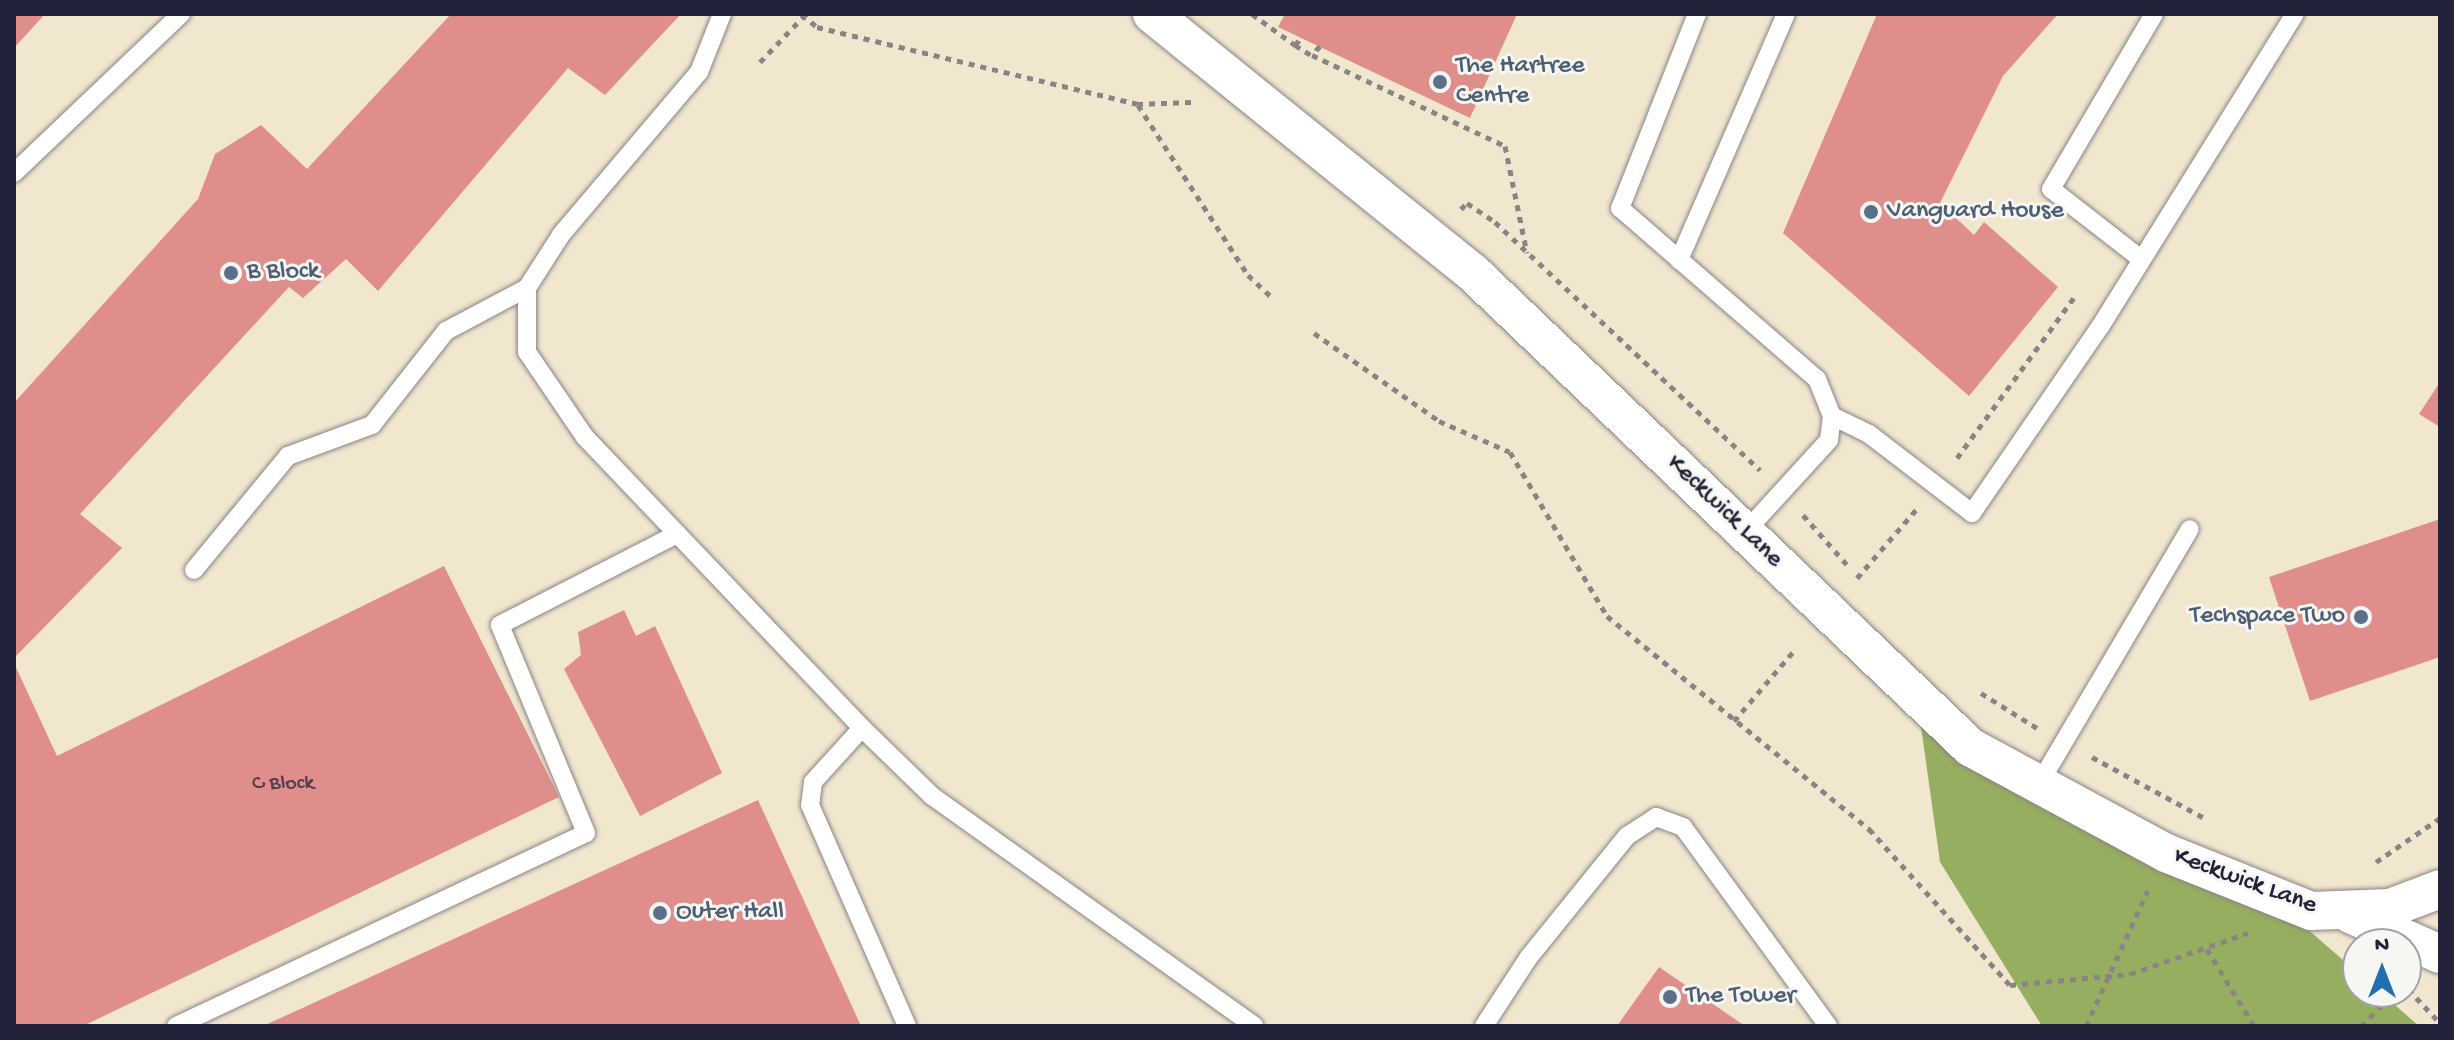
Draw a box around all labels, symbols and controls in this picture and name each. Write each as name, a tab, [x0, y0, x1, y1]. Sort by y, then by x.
place label: The Hartree Centre	[1456, 51, 1585, 112]
marker: The Hartree Centre	[1431, 73, 1449, 91]
place label: Vanguard House	[1887, 196, 2064, 228]
marker: Vanguard House	[1862, 203, 1880, 221]
place label: B Block	[247, 257, 319, 289]
marker: B Block	[222, 264, 240, 282]
street label: Keckwick Lane	[1659, 449, 1789, 575]
place label: Techspace Two	[2190, 601, 2345, 633]
marker: Techspace Two	[2352, 608, 2370, 626]
house number: C Block	[252, 772, 314, 798]
street label: Keckwick Lane	[2169, 842, 2321, 922]
place label: Outer Hall	[676, 897, 784, 929]
marker: Outer Hall	[651, 904, 669, 922]
north arrow	[2342, 928, 2422, 1008]
text: N	[2375, 933, 2389, 959]
place label: The Tower	[1686, 981, 1796, 1013]
marker: The Tower	[1661, 988, 1679, 1006]

